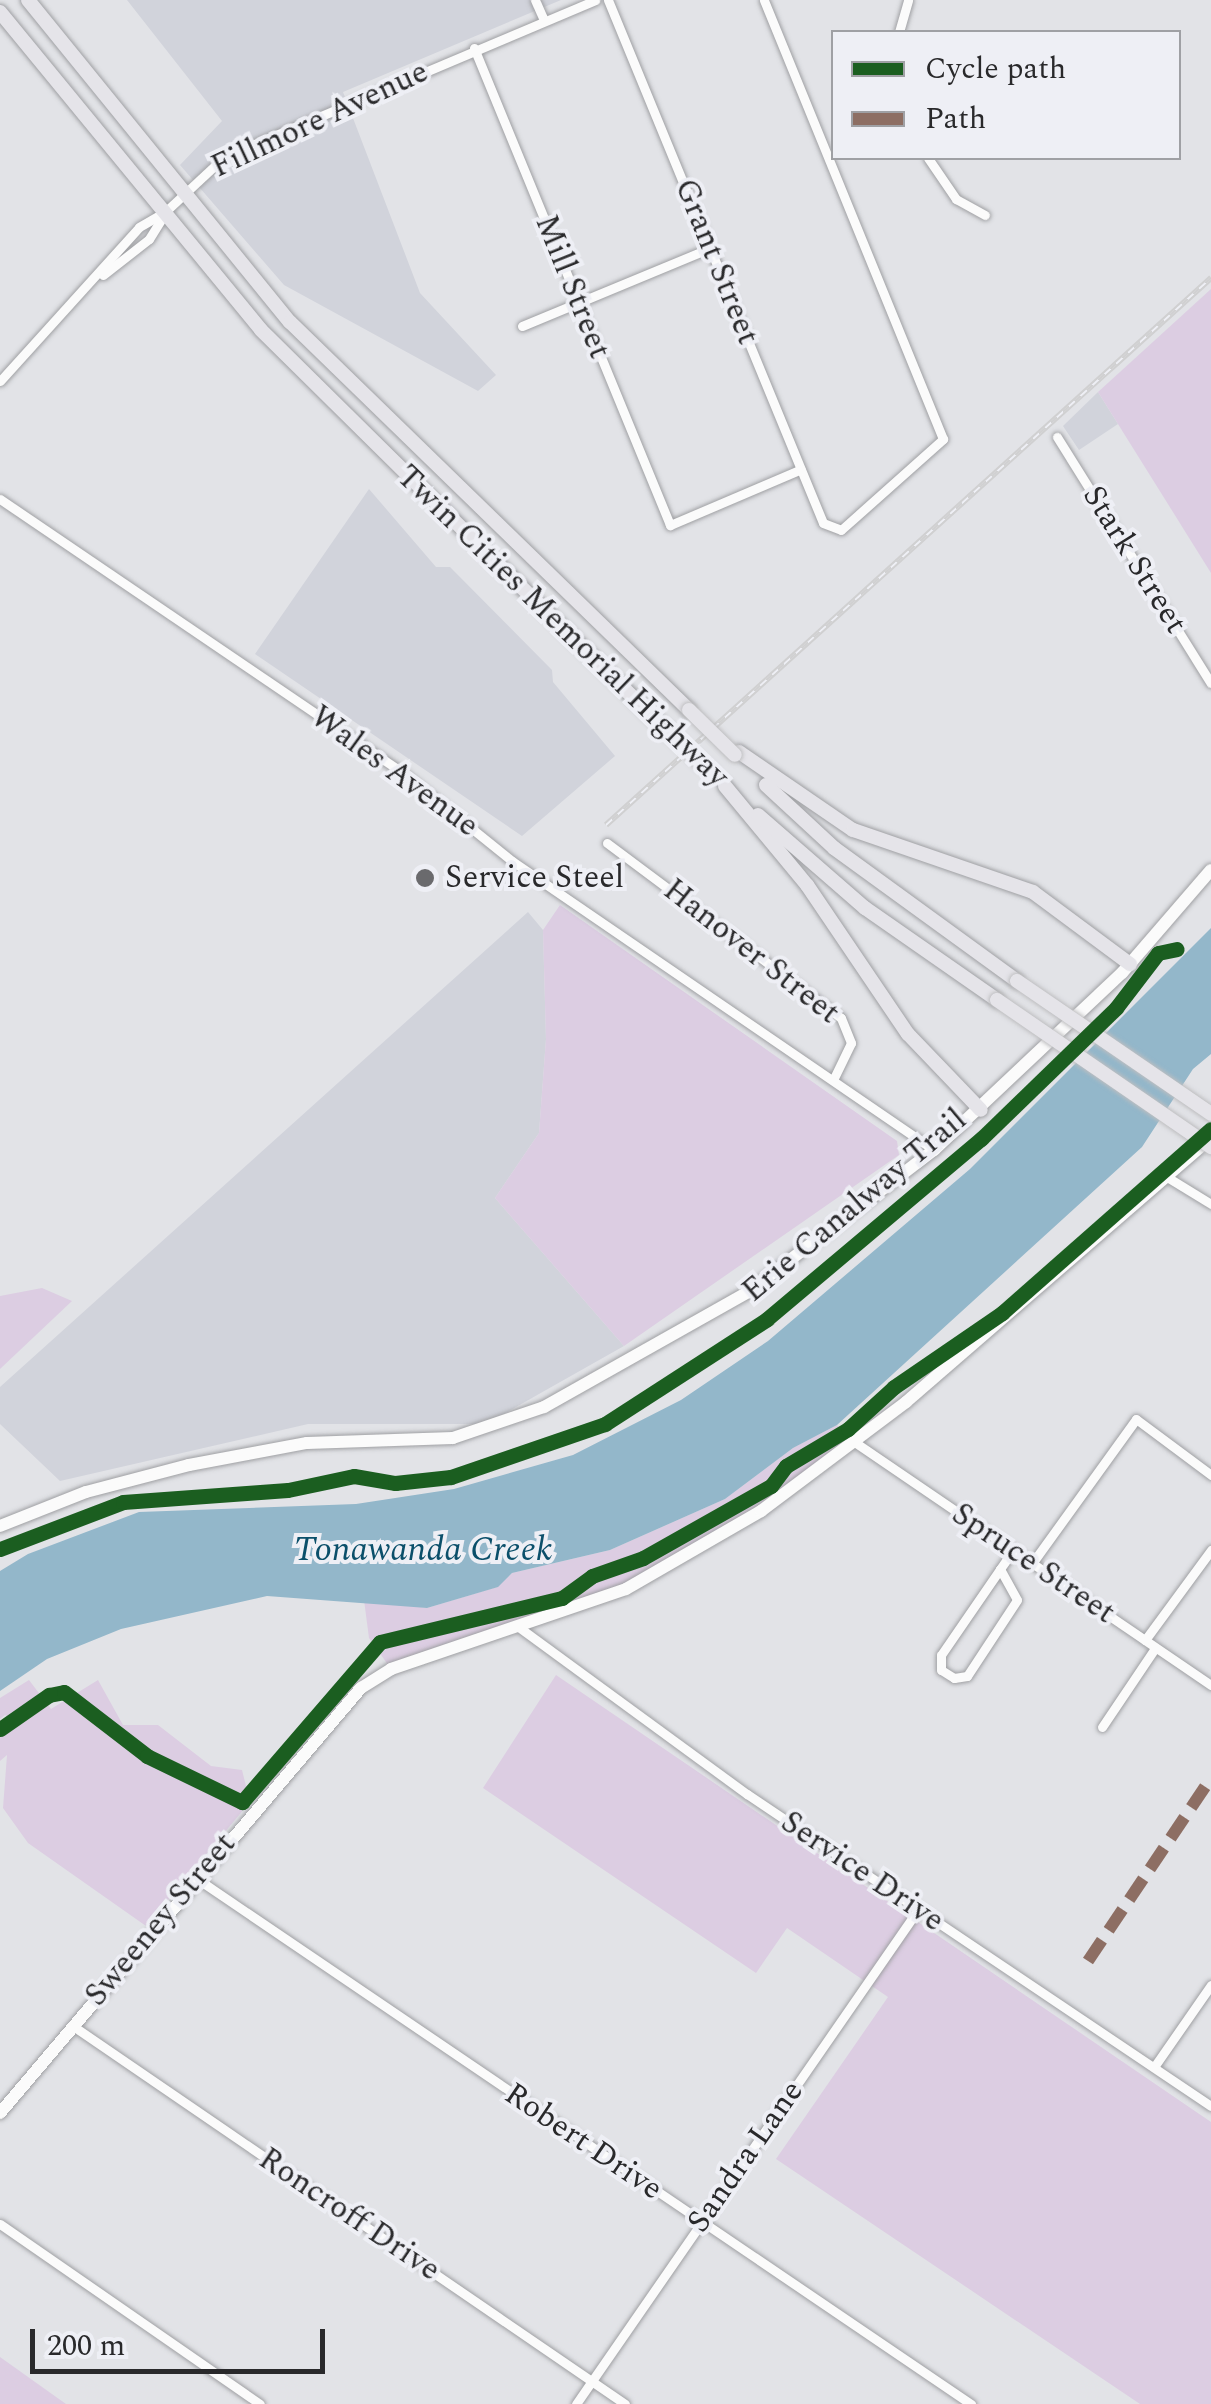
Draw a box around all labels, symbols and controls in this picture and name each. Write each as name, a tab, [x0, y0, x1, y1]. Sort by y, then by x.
legend	[831, 30, 1181, 160]
text: Cycle path	[925, 46, 1066, 92]
street label: Fillmore Avenue	[205, 53, 435, 187]
text: Path	[925, 96, 986, 142]
street label: Grant Street	[665, 174, 767, 350]
street label: Mill Street	[526, 210, 618, 364]
street label: Twin Cities Memorial Highway	[388, 458, 736, 796]
street label: Stark Street	[1074, 479, 1194, 641]
street label: Wales Avenue	[302, 698, 486, 846]
place label: Service Steel	[445, 859, 624, 897]
marker: Service Steel	[414, 867, 436, 889]
street label: Hanover Street	[655, 871, 847, 1033]
street label: Erie Canalway Trail	[735, 1101, 975, 1311]
street label: Spruce Street	[944, 1495, 1122, 1633]
water label: Tonawanda Creek	[294, 1529, 552, 1571]
street label: Service Drive	[773, 1803, 951, 1941]
street label: Sweeney Street	[77, 1826, 245, 2014]
street label: Sandra Lane	[680, 2074, 812, 2240]
street label: Robert Drive	[497, 2075, 669, 2209]
street label: Roncroff Drive	[251, 2140, 447, 2290]
scale bar	[35, 2309, 330, 2371]
text: 200 m	[47, 2323, 125, 2369]

